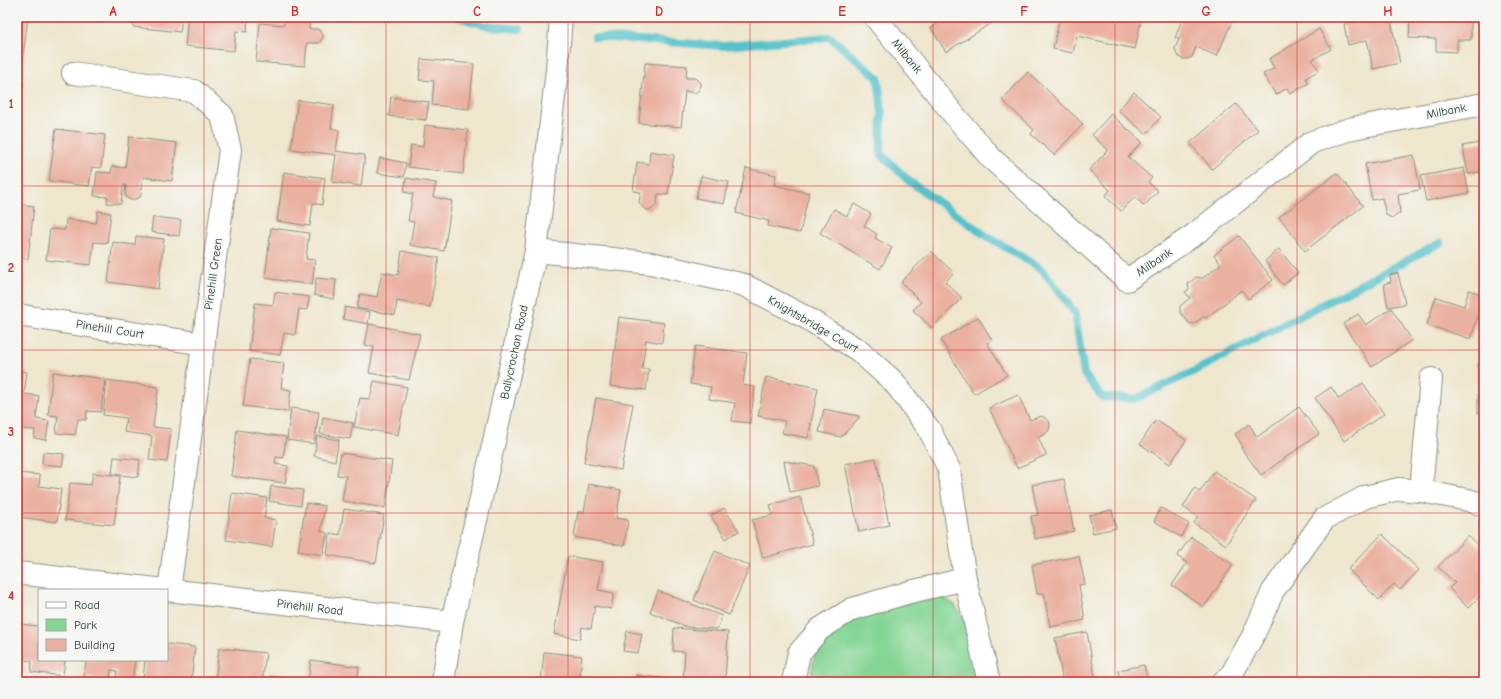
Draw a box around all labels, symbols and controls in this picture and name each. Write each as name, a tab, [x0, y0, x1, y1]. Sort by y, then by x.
text: A	[109, 4, 117, 19]
text: B	[291, 4, 299, 19]
text: C	[473, 4, 481, 19]
text: D	[655, 4, 663, 19]
text: E	[838, 4, 846, 19]
text: F	[1020, 4, 1028, 19]
text: G	[1201, 4, 1211, 19]
text: H	[1383, 4, 1393, 19]
street label: Milbank	[889, 36, 925, 76]
text: 1	[8, 96, 14, 111]
street label: Milbank	[1425, 100, 1467, 122]
street label: Pinehill Green	[201, 237, 225, 311]
street label: Milbank	[1133, 245, 1175, 279]
text: 2	[8, 260, 14, 275]
street label: Knightsbridge Court	[765, 292, 861, 356]
street label: Ballycrochan Road	[497, 304, 531, 400]
street label: Pinehill Court	[75, 317, 146, 341]
text: 3	[8, 424, 14, 439]
text: 4	[8, 588, 14, 603]
legend	[38, 589, 168, 661]
street label: Pinehill Road	[276, 596, 344, 618]
text: Road	[74, 598, 100, 612]
text: Park	[74, 618, 97, 632]
text: Building	[74, 638, 115, 652]

